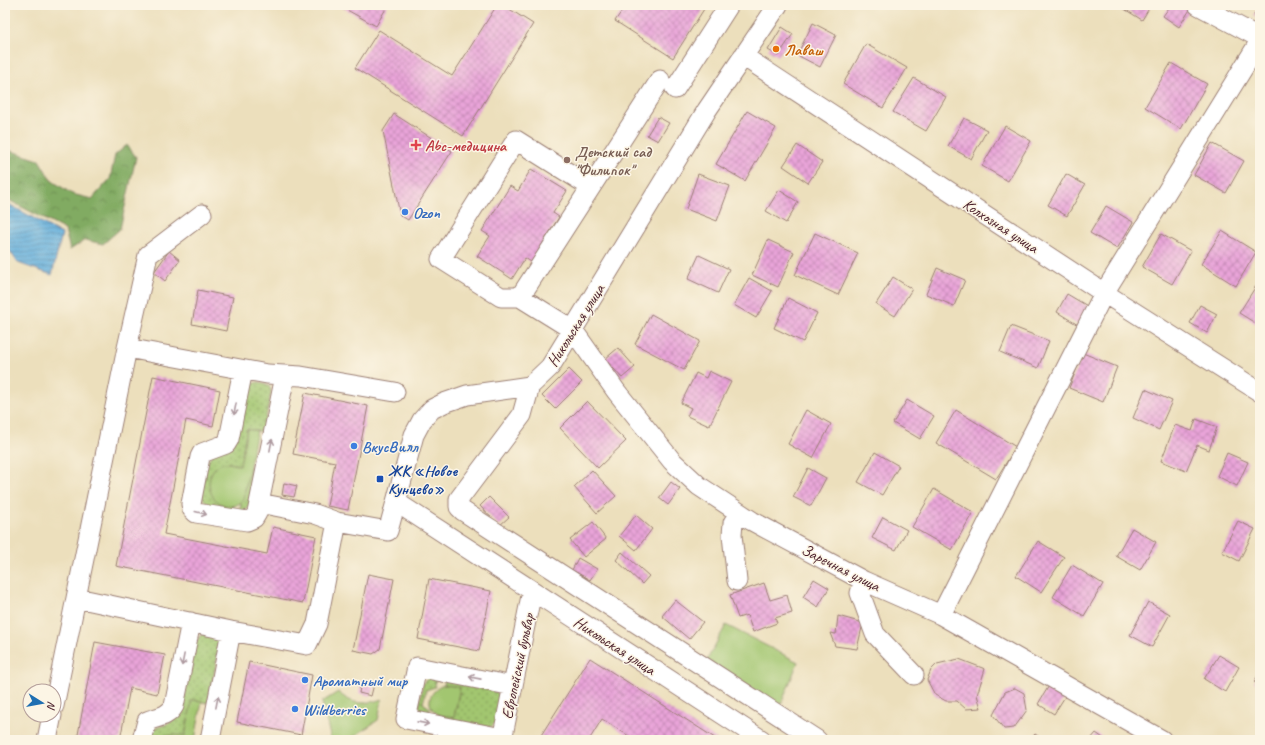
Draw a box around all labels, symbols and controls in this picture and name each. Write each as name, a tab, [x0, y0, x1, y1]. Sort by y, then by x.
place label: Лаваш	[784, 40, 824, 60]
marker: Лаваш	[771, 44, 781, 54]
place label: Abc-медицина	[425, 136, 508, 156]
marker: Abc-медицина	[410, 139, 422, 151]
place label: Детский сад "Филипок"	[575, 142, 652, 180]
marker: Детский сад "Филипок"	[562, 155, 572, 165]
street label: Колхозная улица	[959, 194, 1043, 258]
place label: Ozon	[413, 203, 440, 223]
marker: Ozon	[400, 207, 410, 217]
street label: Никольская улица	[543, 280, 610, 370]
one-way arrow	[231, 402, 239, 415]
place label: ВкусВилл	[362, 437, 420, 457]
one-way arrow	[267, 439, 275, 452]
marker: ВкусВилл	[349, 441, 359, 451]
place label: ЖК «Новое Кунцево»	[388, 461, 458, 499]
marker: ЖК «Новое Кунцево»	[375, 474, 385, 484]
one-way arrow	[194, 510, 207, 517]
street label: Заречная улица	[798, 540, 884, 597]
street label: Европейский бульвар	[497, 611, 539, 721]
street label: Никольская улица	[570, 612, 660, 680]
one-way arrow	[179, 653, 187, 666]
place label: Ароматный мир	[313, 671, 409, 691]
one-way arrow	[468, 674, 481, 682]
marker: Ароматный мир	[300, 675, 310, 685]
north arrow	[22, 683, 62, 723]
one-way arrow	[214, 696, 222, 709]
text: N	[44, 700, 59, 712]
place label: Wildberries	[303, 700, 367, 720]
marker: Wildberries	[290, 704, 300, 714]
one-way arrow	[416, 719, 429, 727]

